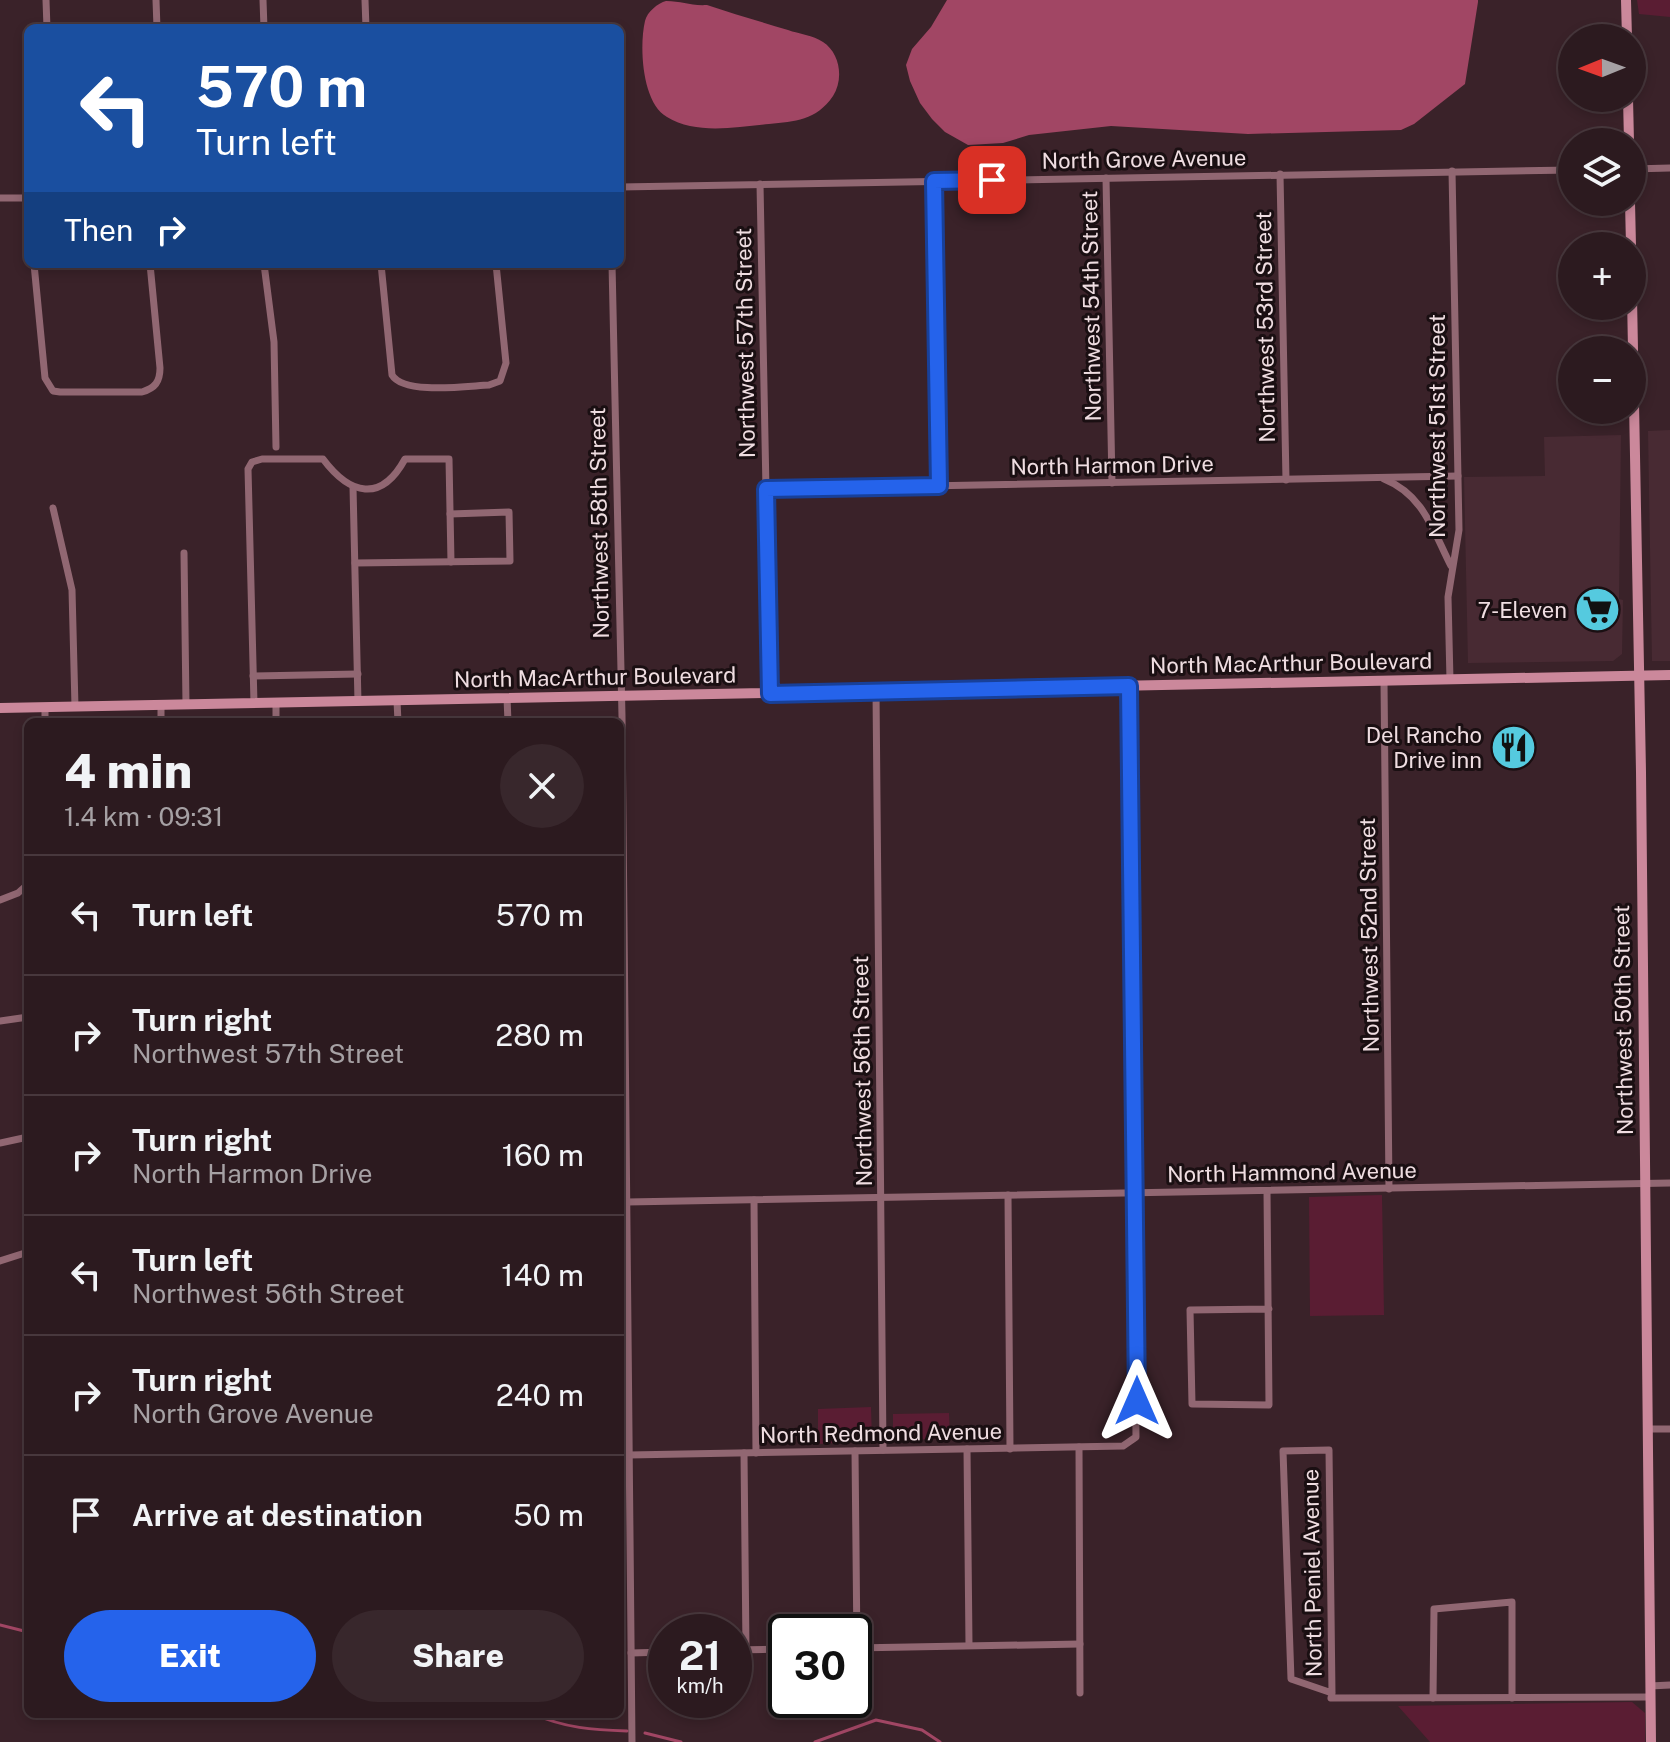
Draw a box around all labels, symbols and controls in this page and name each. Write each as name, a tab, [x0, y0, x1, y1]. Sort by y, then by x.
north arrow	[1558, 24, 1646, 112]
map controls	[1558, 24, 1646, 424]
text: 570 m	[196, 54, 367, 120]
icon: left	[64, 56, 168, 160]
text: Turn left	[196, 121, 337, 163]
button: layers	[1558, 128, 1646, 216]
street label: North Grove Avenue	[1041, 144, 1247, 174]
pin	[958, 146, 1026, 214]
icon: arrive	[970, 158, 1014, 202]
street label: Northwest 54th Street	[1076, 190, 1106, 422]
icon: right	[149, 208, 193, 252]
street label: Northwest 53rd Street	[1250, 211, 1280, 443]
text: Then	[64, 212, 133, 248]
street label: Northwest 57th Street	[730, 228, 760, 458]
button: +	[1558, 232, 1646, 320]
street label: Northwest 51st Street	[1424, 314, 1450, 538]
button: −	[1558, 336, 1646, 424]
street label: Northwest 58th Street	[584, 407, 614, 639]
street label: North Harmon Drive	[1010, 450, 1214, 480]
supermarket icon: 7-Eleven	[1574, 586, 1622, 634]
place label: 7-Eleven	[1478, 597, 1567, 623]
street label: North MacArthur Boulevard	[1150, 648, 1432, 678]
street label: North MacArthur Boulevard	[454, 662, 736, 692]
place label: Del Rancho Drive inn	[1366, 722, 1482, 773]
restaurant icon: Del Rancho Drive inn	[1489, 724, 1537, 772]
text: 4 min	[64, 742, 192, 799]
button: close	[500, 744, 584, 828]
text: 1.4 km · 09:31	[64, 801, 223, 832]
street label: Northwest 52nd Street	[1354, 817, 1384, 1053]
icon: left	[64, 893, 108, 937]
text: Turn left	[132, 897, 253, 933]
text: 570 m	[496, 897, 584, 933]
street label: Northwest 50th Street	[1608, 905, 1638, 1135]
street label: Northwest 56th Street	[847, 955, 877, 1187]
text: Turn right	[132, 1002, 272, 1038]
icon: right	[64, 1013, 108, 1057]
text: 280 m	[495, 1017, 584, 1053]
text: Northwest 57th Street	[132, 1038, 404, 1069]
text: Turn right	[132, 1122, 272, 1158]
icon: right	[64, 1133, 108, 1177]
text: 160 m	[502, 1137, 584, 1173]
street label: North Hammond Avenue	[1167, 1157, 1417, 1187]
text: North Harmon Drive	[132, 1158, 372, 1189]
text: Turn left	[132, 1242, 253, 1278]
icon: left	[64, 1253, 108, 1297]
text: 140 m	[501, 1257, 584, 1293]
text: Northwest 56th Street	[132, 1278, 405, 1309]
position arrow	[1095, 1359, 1179, 1443]
text: Turn right	[132, 1362, 272, 1398]
icon: right	[64, 1373, 108, 1417]
text: 240 m	[496, 1377, 584, 1413]
text: North Grove Avenue	[132, 1398, 374, 1429]
street label: North Redmond Avenue	[760, 1418, 1002, 1448]
street label: North Peniel Avenue	[1297, 1469, 1327, 1677]
icon: arrive	[64, 1493, 108, 1537]
text: Arrive at destination	[132, 1497, 423, 1533]
text: 50 m	[513, 1497, 584, 1533]
button: Exit	[64, 1610, 316, 1702]
button: Share	[332, 1610, 584, 1702]
speed limit sign: 30	[768, 1614, 872, 1718]
text: 21	[679, 1632, 721, 1679]
text: km/h	[676, 1674, 724, 1698]

